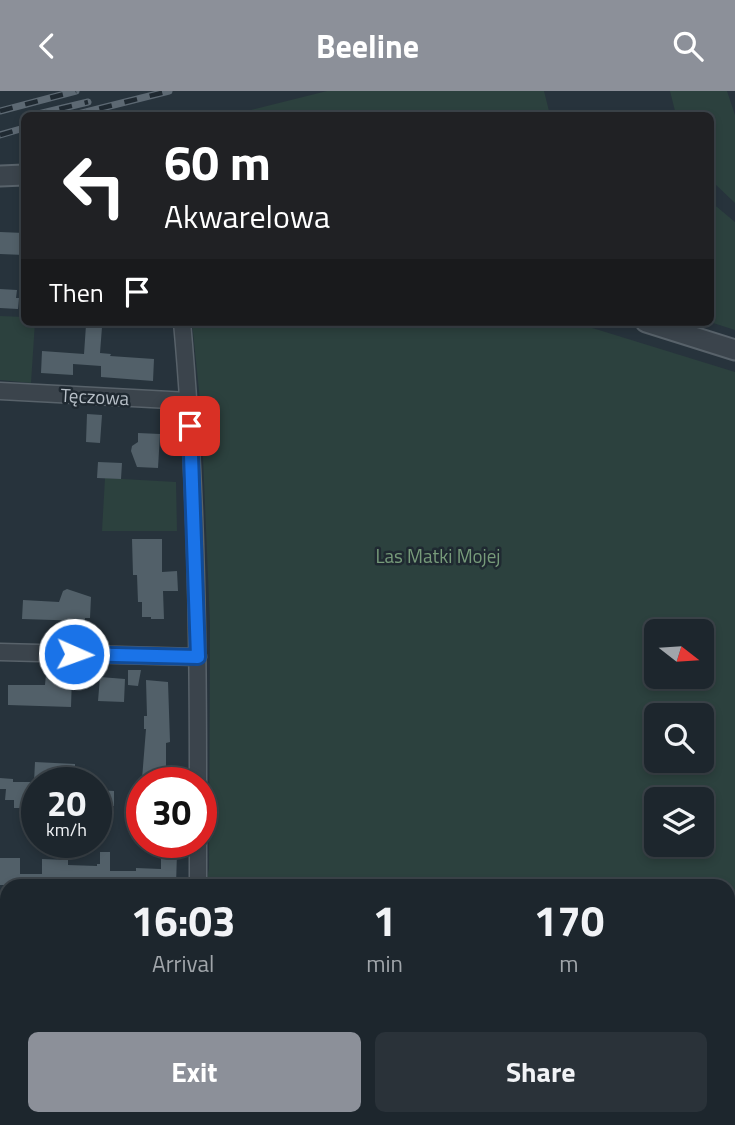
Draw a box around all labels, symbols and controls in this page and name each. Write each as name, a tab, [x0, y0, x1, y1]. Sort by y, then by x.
text: Beeline	[316, 22, 419, 70]
icon: back	[28, 27, 66, 65]
icon: search	[669, 27, 707, 65]
text: 60 m	[164, 124, 271, 199]
icon: left	[49, 140, 140, 231]
text: Akwarelowa	[164, 192, 330, 240]
text: Then	[49, 273, 104, 312]
icon: arrive	[118, 273, 156, 311]
street label: Tęczowa	[60, 380, 130, 412]
pin	[160, 396, 220, 456]
icon: arrive	[171, 407, 209, 445]
park label: Las Matki Mojej	[375, 541, 501, 570]
position arrow	[37, 617, 111, 691]
north arrow	[644, 619, 714, 689]
map controls	[644, 619, 714, 857]
button: search	[644, 703, 714, 773]
speed limit sign: 30	[126, 767, 217, 858]
text: 20	[47, 776, 86, 830]
button: layers	[644, 787, 714, 857]
text: km/h	[46, 816, 87, 843]
text: 16:03	[131, 888, 236, 952]
text: 1	[373, 888, 396, 952]
text: 170	[534, 888, 604, 952]
text: Arrival	[152, 946, 214, 981]
text: min	[366, 946, 403, 981]
text: m	[559, 946, 579, 981]
button: Exit	[28, 1032, 361, 1112]
button: Share	[375, 1032, 707, 1112]

